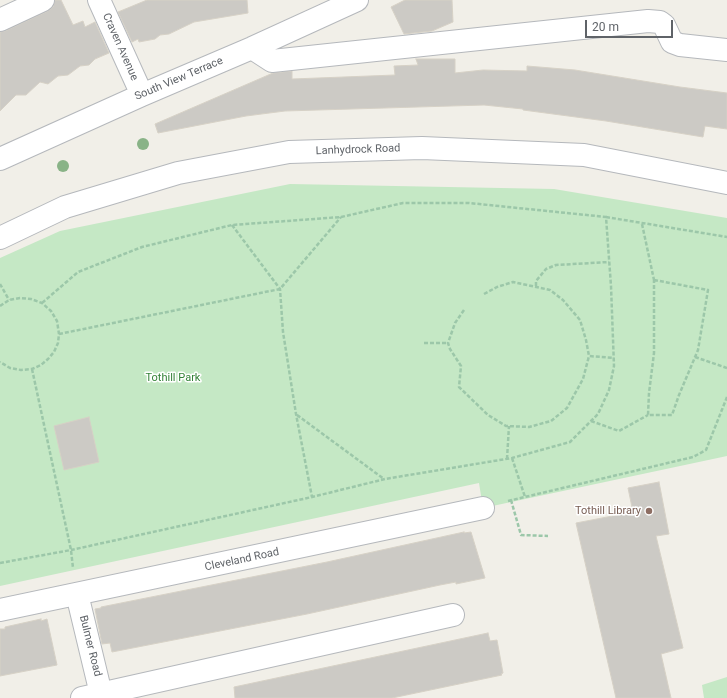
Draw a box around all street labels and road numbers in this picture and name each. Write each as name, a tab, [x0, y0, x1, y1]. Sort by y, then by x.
street label: Craven Avenue	[99, 11, 141, 83]
street label: South View Terrace	[133, 54, 225, 104]
street label: Lanhydrock Road	[316, 142, 400, 158]
street label: Cleveland Road	[204, 546, 280, 574]
street label: Bulmer Road	[76, 614, 104, 678]

